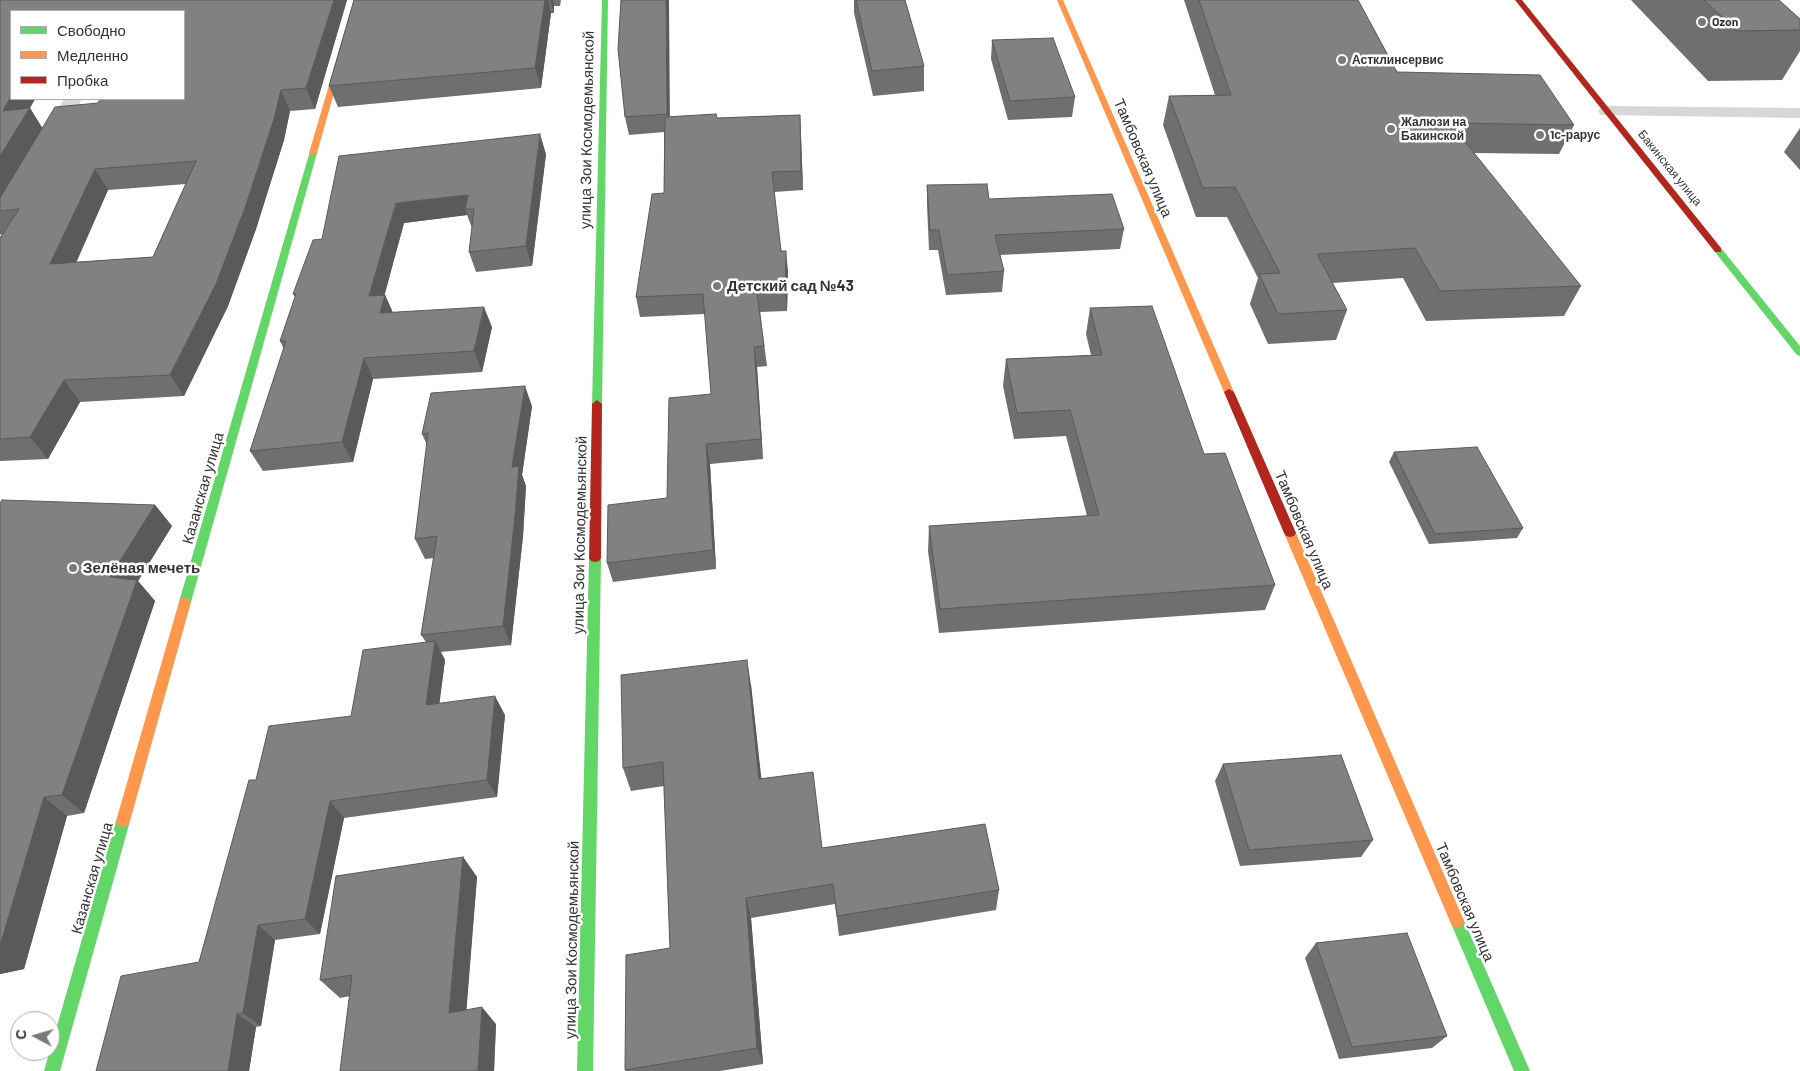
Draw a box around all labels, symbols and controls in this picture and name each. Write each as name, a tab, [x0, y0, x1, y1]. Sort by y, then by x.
legend	[10, 10, 185, 100]
place label: Ozon	[1712, 15, 1738, 29]
marker: Ozon	[1696, 16, 1708, 28]
text: Свободно	[57, 21, 126, 39]
street label: улица Зои Космодемьянской	[576, 31, 598, 229]
text: Медленно	[57, 46, 128, 64]
place label: Астклинсервис	[1352, 53, 1444, 67]
marker: Астклинсервис	[1336, 54, 1348, 66]
text: Пробка	[57, 71, 108, 89]
street label: Тамбовская улица	[1110, 96, 1176, 220]
place label: Жалюзи на Бакинской	[1401, 115, 1466, 143]
marker: Жалюзи на Бакинской	[1385, 123, 1397, 135]
street label: Бакинская улица	[1635, 127, 1705, 209]
place label: 1с-рарус	[1550, 128, 1600, 142]
marker: 1с-рарус	[1534, 129, 1546, 141]
place label: Детский сад №43	[727, 277, 854, 295]
marker: Детский сад №43	[711, 280, 723, 292]
street label: Казанская улица	[178, 430, 228, 546]
street label: улица Зои Космодемьянской	[569, 436, 591, 634]
street label: Тамбовская улица	[1271, 468, 1337, 592]
place label: Зелёная мечеть	[83, 559, 200, 577]
marker: Зелёная мечеть	[67, 562, 79, 574]
street label: Казанская улица	[67, 820, 117, 936]
street label: Тамбовская улица	[1432, 840, 1498, 964]
street label: улица Зои Космодемьянской	[561, 841, 583, 1039]
north arrow	[10, 1011, 60, 1061]
text: С	[12, 1029, 30, 1040]

